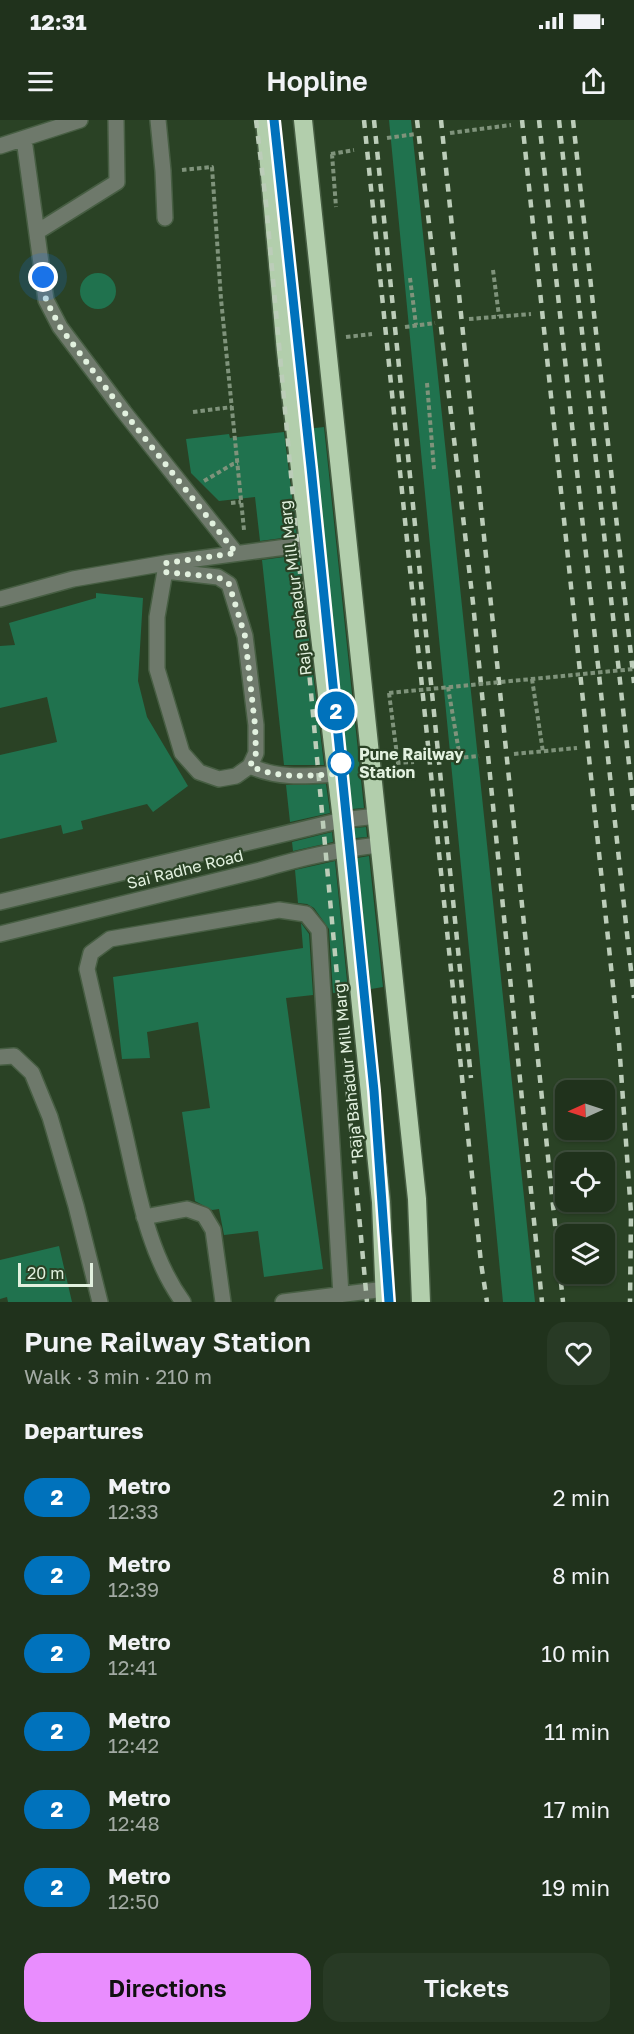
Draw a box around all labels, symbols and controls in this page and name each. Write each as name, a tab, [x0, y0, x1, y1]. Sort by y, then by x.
text: 12:31	[30, 8, 87, 35]
icon: menu	[24, 65, 57, 98]
text: Hopline	[266, 65, 368, 97]
icon: share	[577, 65, 610, 98]
your location	[28, 262, 58, 292]
street label: Raja Bahadur Mill Marg	[274, 499, 316, 677]
line badge: 2	[316, 692, 356, 730]
text: 2	[330, 698, 342, 724]
place label: Pune Railway Station	[359, 744, 464, 782]
marker: Pune Railway Station	[328, 750, 354, 776]
street label: Sai Radhe Road	[125, 845, 245, 893]
street label: Raja Bahadur Mill Marg	[329, 982, 367, 1160]
north arrow	[555, 1080, 615, 1140]
map controls	[555, 1080, 615, 1284]
button: locate	[555, 1152, 615, 1212]
button: layers	[555, 1224, 615, 1284]
scale bar	[18, 1260, 93, 1288]
text: 20 m	[27, 1263, 64, 1283]
button: heart	[547, 1322, 610, 1385]
text: Pune Railway Station	[24, 1325, 311, 1358]
text: Walk · 3 min · 210 m	[24, 1364, 212, 1388]
text: Departures	[24, 1417, 143, 1444]
text: Metro	[108, 1472, 171, 1499]
text: 2	[51, 1484, 63, 1510]
text: 2 min	[553, 1484, 610, 1511]
text: 12:33	[108, 1499, 159, 1523]
text: Metro	[108, 1550, 171, 1577]
text: 2	[51, 1562, 63, 1588]
text: 8 min	[552, 1562, 610, 1589]
text: 12:39	[108, 1577, 159, 1601]
text: Metro	[108, 1628, 171, 1655]
text: 2	[51, 1640, 63, 1666]
text: 10 min	[541, 1640, 610, 1667]
text: 12:41	[108, 1655, 157, 1679]
text: Metro	[108, 1706, 171, 1733]
text: 2	[51, 1718, 63, 1744]
text: 11 min	[544, 1718, 610, 1745]
text: 12:42	[108, 1733, 159, 1757]
text: Metro	[108, 1784, 171, 1811]
text: 2	[51, 1796, 63, 1822]
text: 17 min	[543, 1796, 610, 1823]
text: 12:48	[108, 1811, 160, 1835]
text: Metro	[108, 1862, 171, 1889]
text: 2	[51, 1874, 63, 1900]
text: 19 min	[542, 1874, 610, 1901]
text: 12:50	[108, 1889, 159, 1913]
button: Directions	[24, 1953, 311, 2022]
button: Tickets	[323, 1953, 610, 2022]

